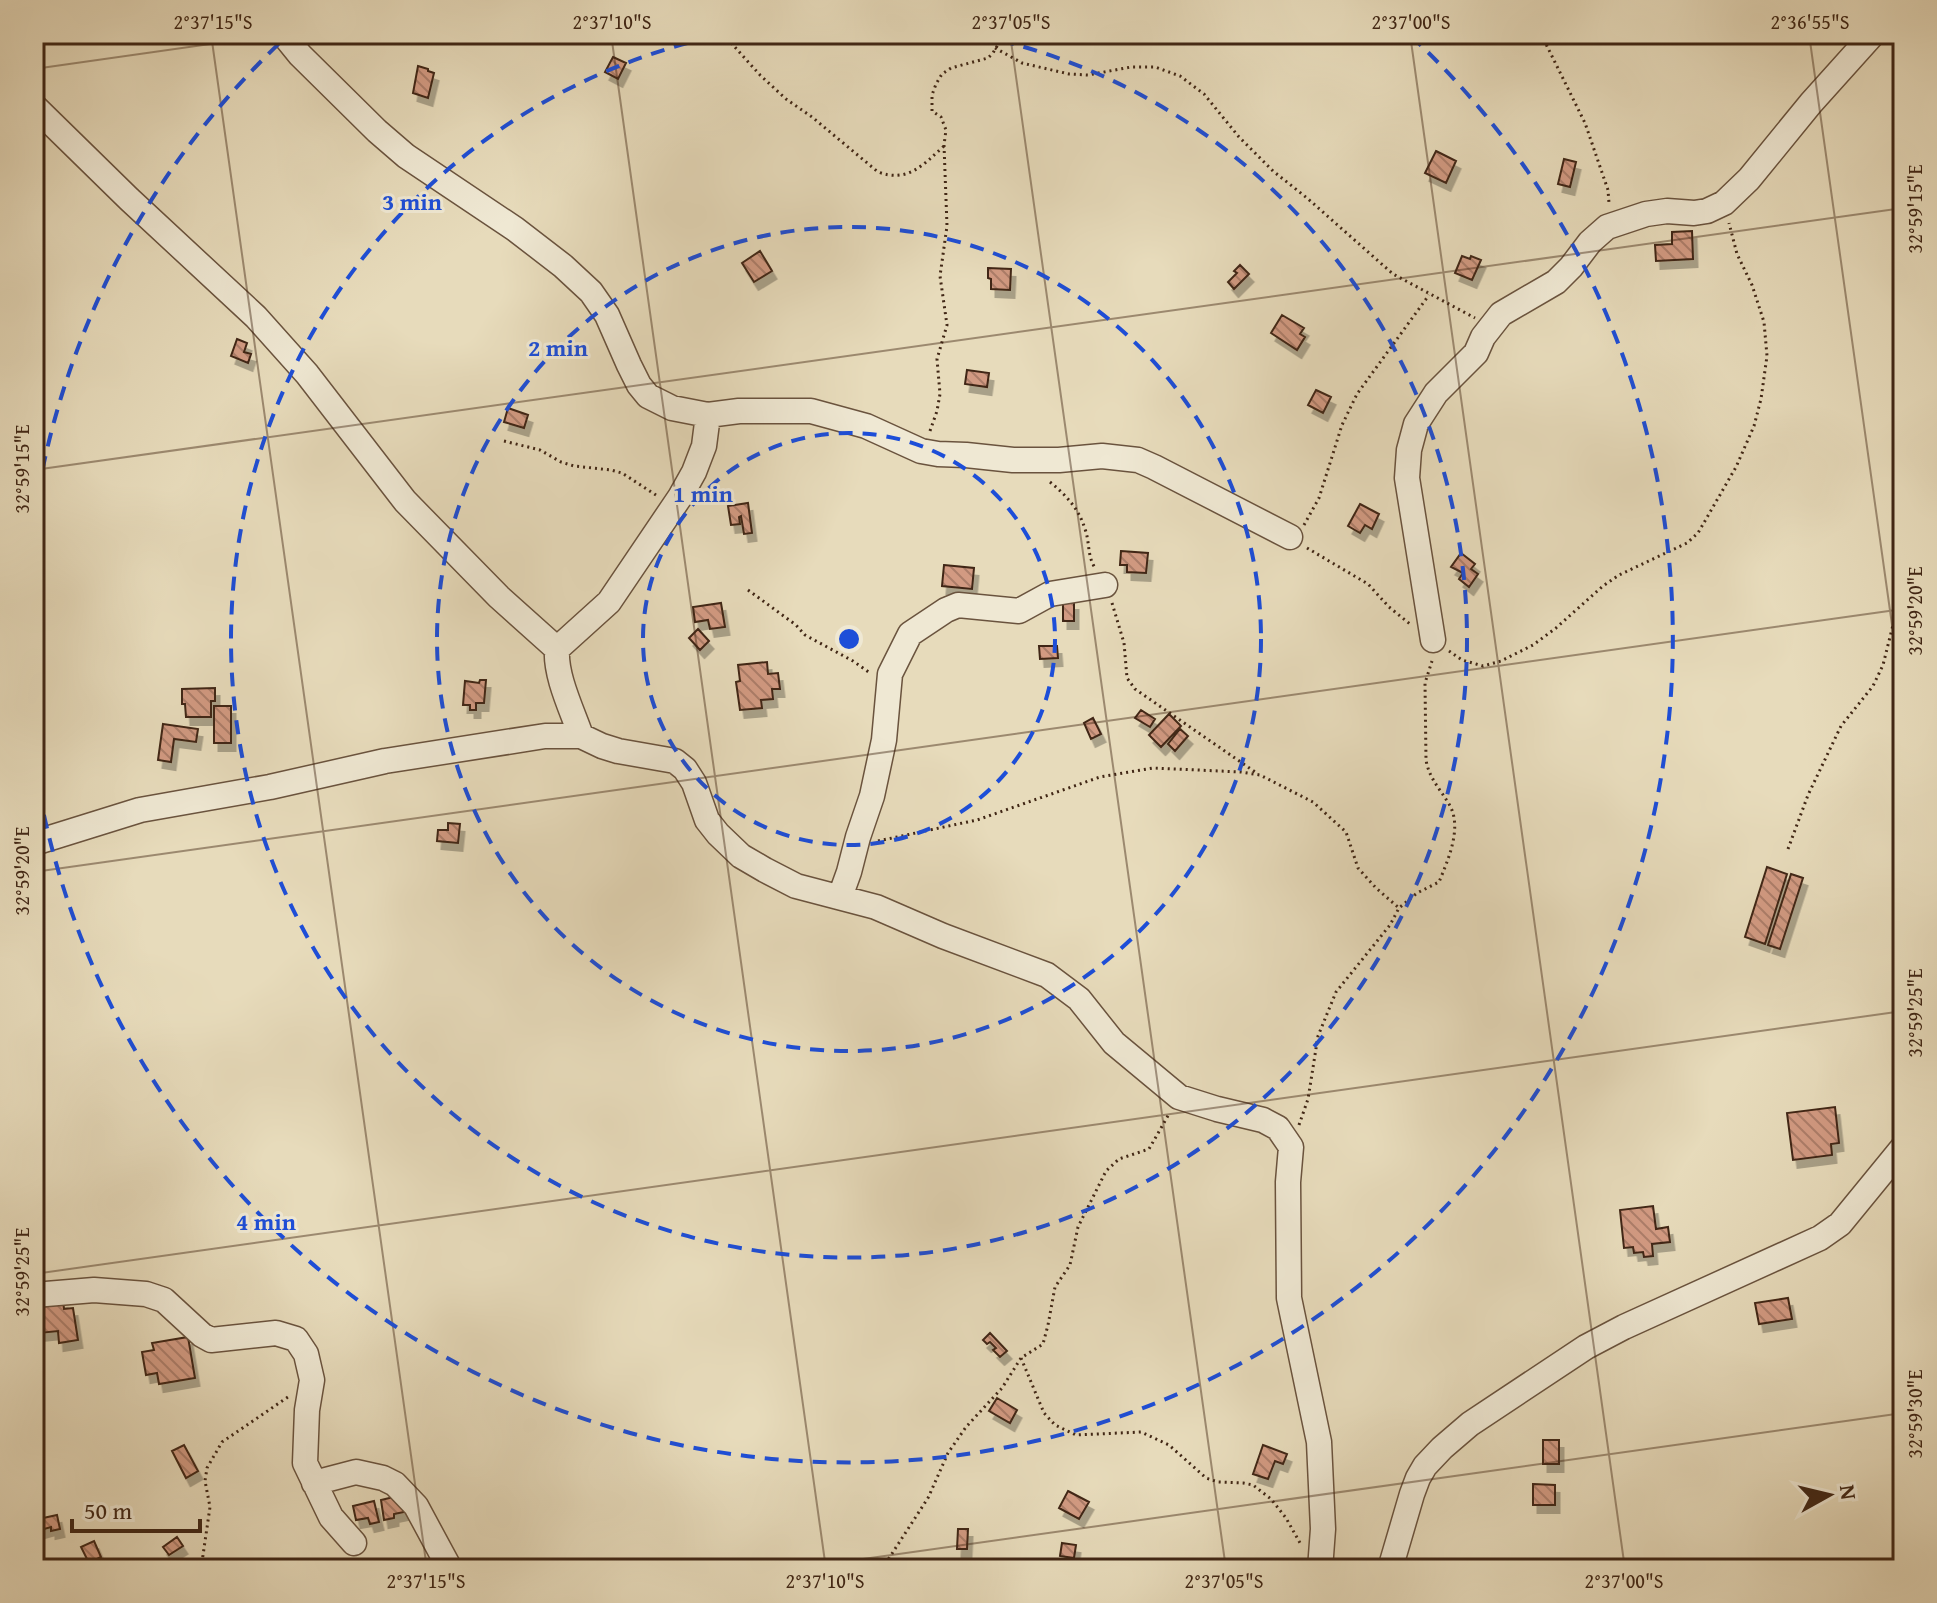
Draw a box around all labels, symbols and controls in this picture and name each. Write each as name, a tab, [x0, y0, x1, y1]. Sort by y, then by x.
text: 2°37'15"S	[173, 7, 253, 36]
text: 2°37'10"S	[572, 7, 652, 36]
text: 2°37'05"S	[971, 7, 1051, 36]
text: 2°37'00"S	[1371, 7, 1451, 36]
text: 2°36'55"S	[1770, 7, 1850, 36]
text: 32°59'15"E	[1900, 165, 1929, 253]
text: 3 min	[382, 184, 442, 219]
text: 2 min	[528, 330, 588, 365]
text: 32°59'15"E	[7, 425, 36, 513]
text: 1 min	[673, 476, 733, 511]
text: 32°59'20"E	[1900, 567, 1929, 655]
centre of rings	[835, 625, 863, 653]
text: 32°59'20"E	[7, 827, 36, 915]
text: 32°59'25"E	[1900, 969, 1929, 1057]
text: 4 min	[236, 1204, 296, 1239]
text: 32°59'25"E	[7, 1228, 36, 1316]
text: 32°59'30"E	[1900, 1370, 1929, 1458]
north arrow	[1789, 1455, 1869, 1535]
scale bar	[72, 1483, 200, 1533]
text: N	[1832, 1483, 1866, 1502]
text: 50 m	[84, 1493, 132, 1528]
text: 2°37'15"S	[386, 1566, 466, 1595]
text: 2°37'10"S	[785, 1566, 865, 1595]
text: 2°37'05"S	[1184, 1566, 1264, 1595]
text: 2°37'00"S	[1584, 1566, 1664, 1595]

